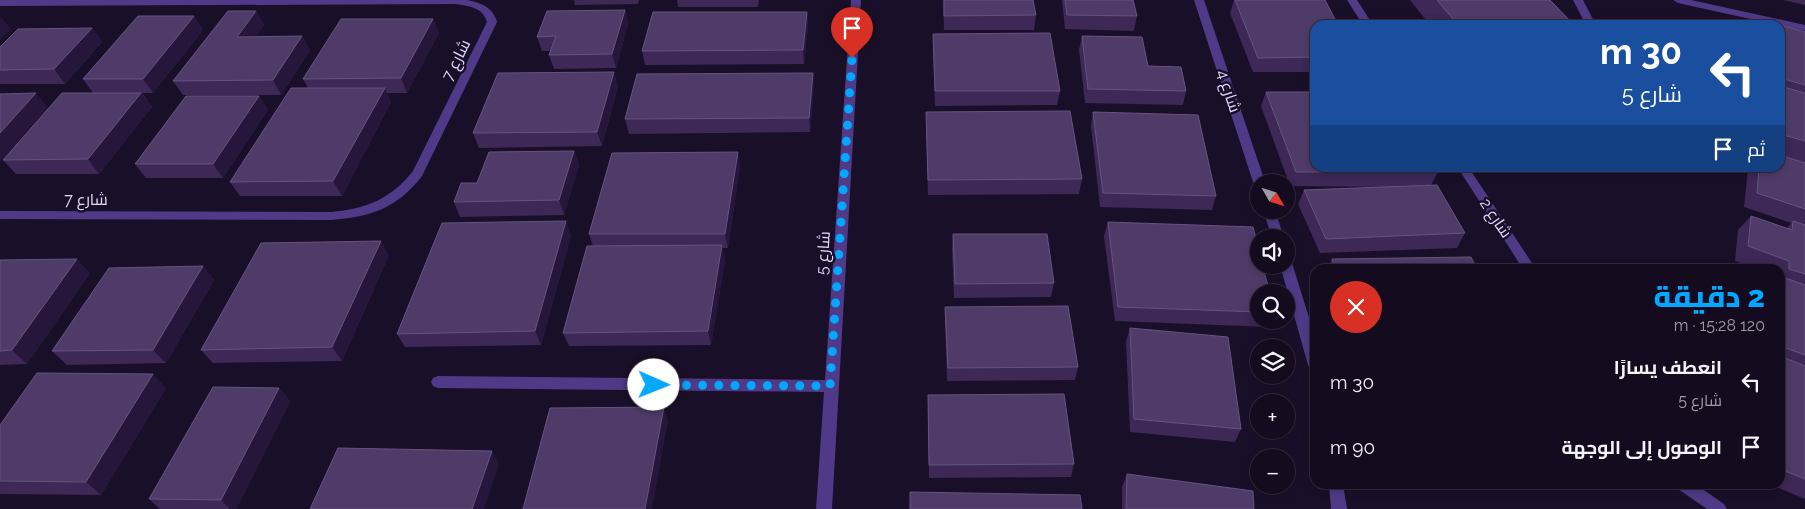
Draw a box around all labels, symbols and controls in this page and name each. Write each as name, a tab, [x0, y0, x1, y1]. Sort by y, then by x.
pin	[831, 7, 873, 58]
icon: arrive	[838, 14, 866, 42]
text: 30 m	[1600, 31, 1682, 72]
street label: شارع 7	[438, 36, 476, 85]
icon: left	[1700, 40, 1765, 105]
street label: شارع 4	[1211, 67, 1245, 115]
text: شارع 5	[1622, 81, 1682, 107]
icon: arrive	[1709, 135, 1737, 163]
text: ثم	[1747, 138, 1765, 160]
north arrow	[1250, 174, 1295, 219]
map controls	[1250, 174, 1295, 494]
street label: شارع 7	[64, 190, 108, 211]
street label: شارع 2	[1474, 195, 1516, 242]
button: sound	[1250, 229, 1295, 274]
street label: شارع 5	[812, 230, 836, 276]
text: 2 دقيقة	[1653, 279, 1765, 314]
button: close	[1330, 281, 1382, 333]
button: search	[1250, 284, 1295, 329]
text: 120 m · 15:28	[1674, 316, 1765, 335]
button: layers	[1250, 339, 1295, 384]
text: انعطف يسارًا	[1614, 356, 1722, 378]
position arrow	[627, 358, 679, 410]
icon: left	[1737, 368, 1765, 396]
text: 30 m	[1330, 371, 1374, 393]
text: شارع 5	[1678, 391, 1722, 410]
button: +	[1250, 394, 1295, 439]
icon: arrive	[1737, 433, 1765, 461]
text: 90 m	[1330, 436, 1375, 458]
text: الوصول إلى الوجهة	[1562, 436, 1722, 458]
button: −	[1250, 449, 1295, 494]

